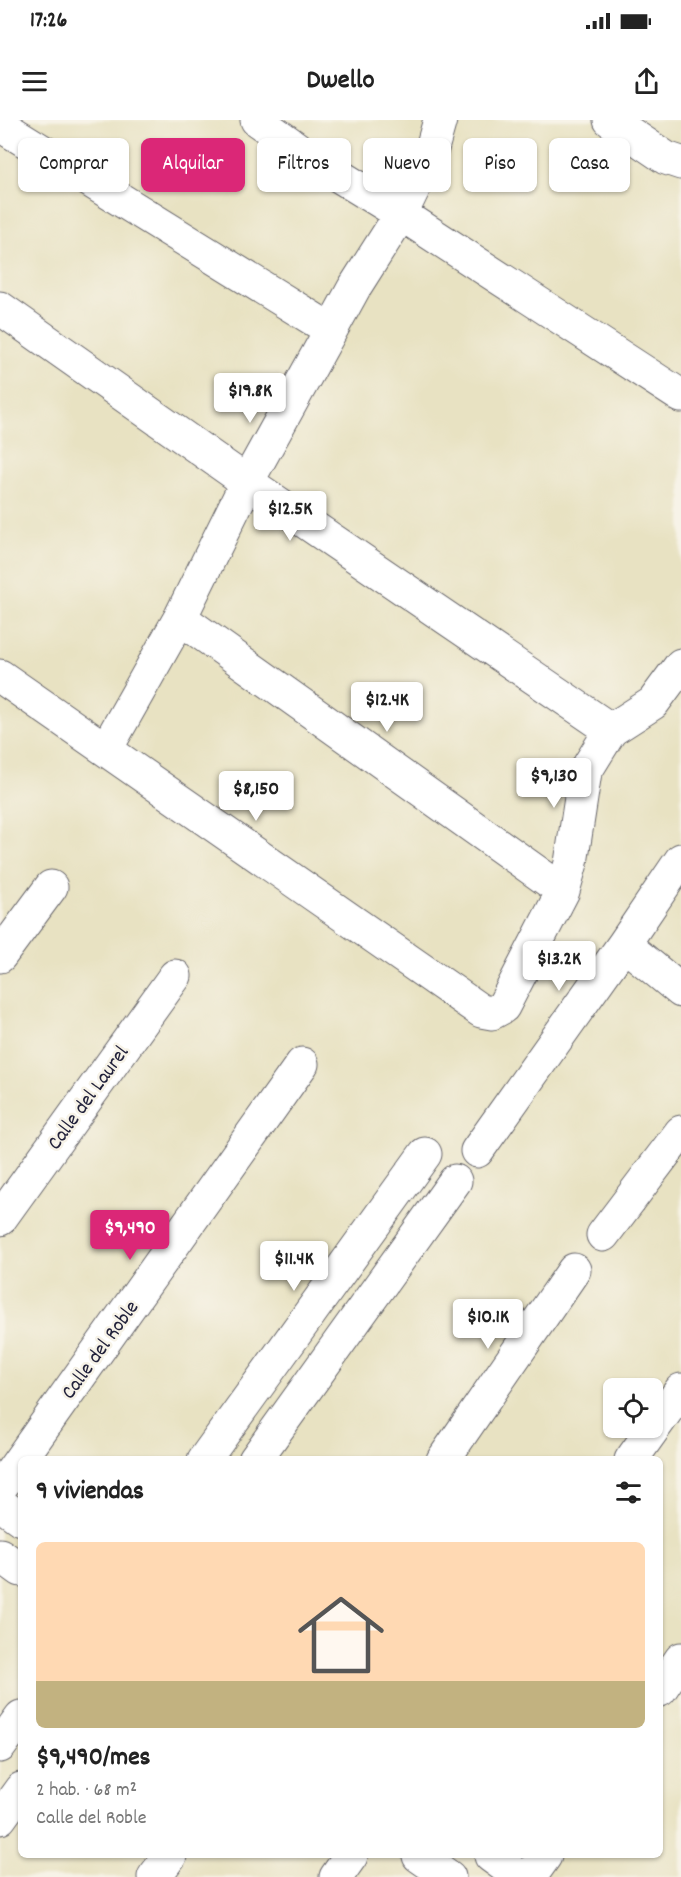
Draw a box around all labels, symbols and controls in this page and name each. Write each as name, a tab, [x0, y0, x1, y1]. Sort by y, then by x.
text: 17:26	[30, 6, 67, 37]
text: Dwello	[306, 62, 375, 101]
icon: menu	[18, 65, 51, 98]
icon: share	[630, 65, 663, 98]
chip: Comprar	[18, 138, 129, 192]
chip: Alquilar	[141, 138, 245, 192]
chip: Filtros	[257, 138, 351, 192]
chip: Nuevo	[363, 138, 451, 192]
chip: Piso	[463, 138, 537, 192]
chip: Casa	[549, 138, 630, 192]
pin: $19.8K	[201, 373, 299, 424]
text: $19.8K	[228, 378, 272, 406]
pin: $12.5K	[241, 491, 339, 542]
text: $12.5K	[267, 496, 313, 524]
pin: $12.4K	[338, 682, 436, 733]
text: $12.4K	[365, 687, 409, 715]
pin: $9,130	[505, 758, 603, 809]
text: $9,130	[530, 763, 578, 791]
pin: $8,150	[207, 771, 305, 822]
text: $8,150	[233, 776, 279, 804]
pin: $13.2K	[510, 941, 608, 992]
text: $13.2K	[537, 946, 581, 974]
street label: Calle del Laurel	[41, 1040, 138, 1157]
pin: $9,490	[81, 1210, 179, 1261]
text: $9,490	[104, 1215, 156, 1243]
pin: $11.4K	[245, 1241, 343, 1292]
text: $11.4K	[274, 1246, 314, 1274]
street label: Calle del Roble	[55, 1295, 148, 1407]
pin: $10.1K	[439, 1299, 537, 1350]
text: $10.1K	[467, 1304, 509, 1332]
map controls	[603, 1378, 663, 1438]
button: locate	[603, 1378, 663, 1438]
text: 9 viviendas	[36, 1474, 144, 1511]
icon: filters	[612, 1476, 645, 1509]
icon: home	[287, 1581, 395, 1689]
text: $9,490/mes	[36, 1740, 151, 1777]
text: 2 hab. · 68 m²	[36, 1777, 137, 1805]
text: Calle del Roble	[36, 1805, 147, 1833]

